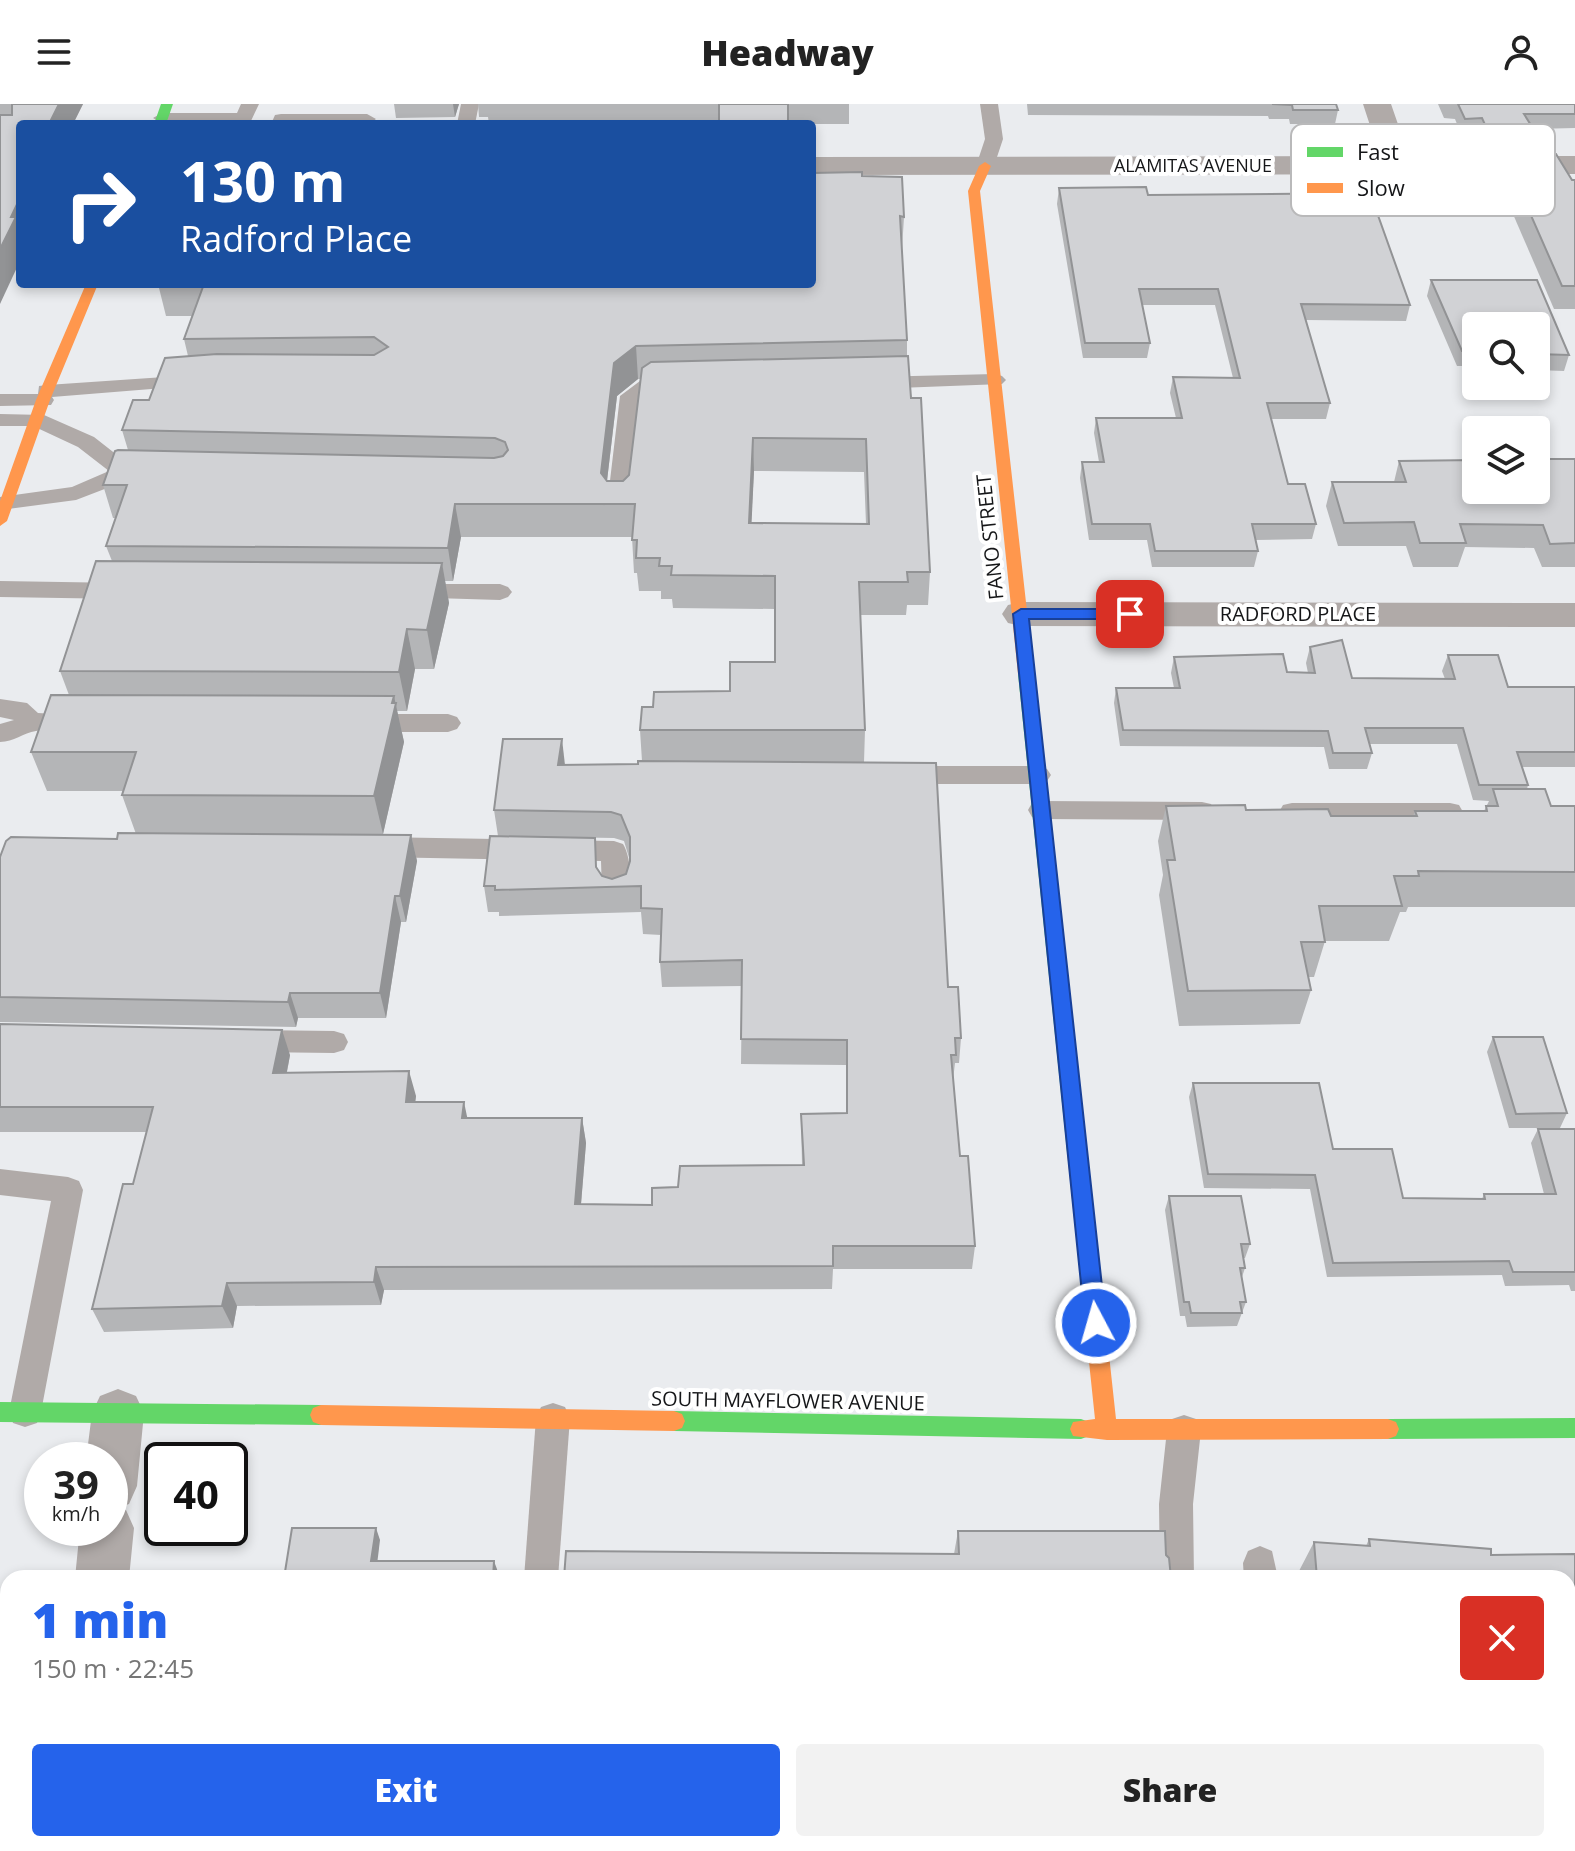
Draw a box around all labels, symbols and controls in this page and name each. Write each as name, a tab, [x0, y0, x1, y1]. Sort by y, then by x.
text: Headway	[701, 28, 874, 77]
icon: menu	[32, 30, 76, 74]
icon: person	[1499, 30, 1543, 74]
legend	[1291, 124, 1555, 216]
text: Fast	[1357, 136, 1399, 166]
text: 130 m	[180, 142, 346, 218]
icon: right	[48, 152, 152, 256]
street label: ALAMITAS AVENUE	[1114, 153, 1272, 177]
text: Slow	[1357, 172, 1405, 202]
text: Radford Place	[180, 214, 412, 263]
map controls	[1462, 312, 1550, 504]
button: search	[1462, 312, 1550, 400]
button: layers	[1462, 416, 1550, 504]
street label: FANO STREET	[969, 473, 1010, 601]
pin	[1096, 580, 1164, 648]
icon: arrive	[1108, 592, 1152, 636]
street label: RADFORD PLACE	[1220, 600, 1376, 627]
position arrow	[1054, 1281, 1138, 1365]
street label: SOUTH MAYFLOWER AVENUE	[651, 1385, 925, 1416]
speed limit sign: 40	[144, 1442, 248, 1546]
text: 39	[53, 1456, 99, 1511]
text: km/h	[52, 1500, 100, 1527]
text: 1 min	[32, 1587, 168, 1652]
button: close	[1460, 1596, 1544, 1680]
text: 150 m · 22:45	[32, 1650, 194, 1686]
button: Exit	[32, 1744, 780, 1836]
button: Share	[796, 1744, 1544, 1836]

